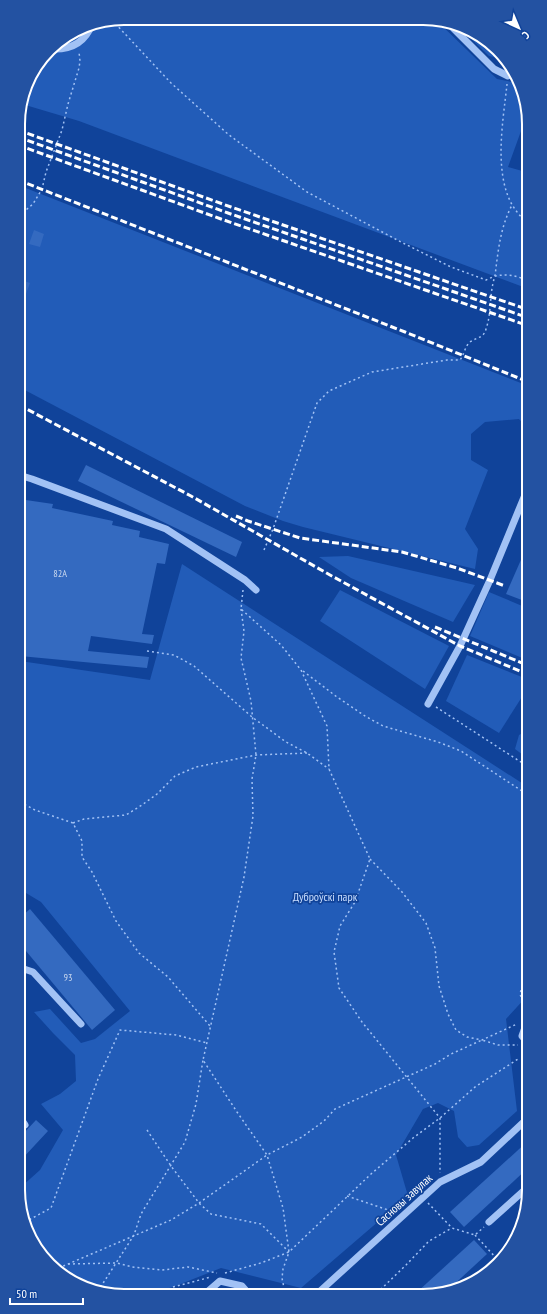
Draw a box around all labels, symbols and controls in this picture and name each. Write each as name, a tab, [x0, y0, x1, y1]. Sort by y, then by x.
north arrow	[499, 8, 539, 48]
text: С	[519, 28, 533, 42]
house number: 82А	[53, 567, 67, 580]
park label: Дуброўскі парк	[293, 889, 358, 904]
house number: 93	[64, 971, 73, 984]
street label: Сасновы завулак	[372, 1170, 435, 1229]
scale bar	[10, 1280, 83, 1306]
text: 50 m	[16, 1286, 37, 1301]

